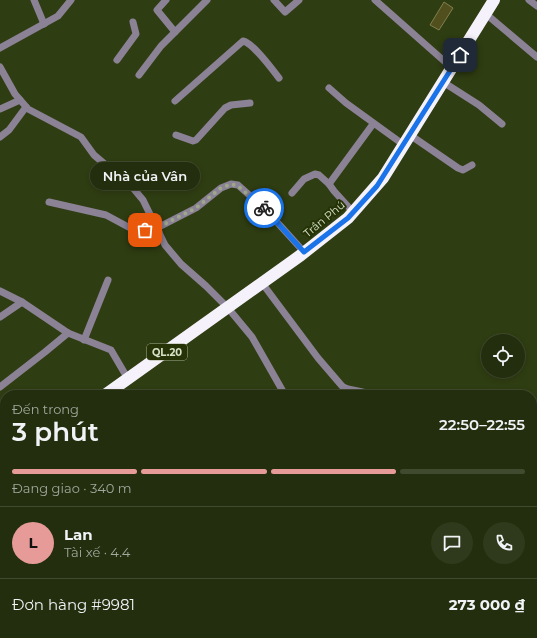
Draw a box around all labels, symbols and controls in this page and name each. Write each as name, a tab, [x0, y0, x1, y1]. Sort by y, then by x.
pin	[443, 38, 477, 72]
icon: home	[449, 44, 471, 66]
callout: Nhà của Vân	[90, 162, 200, 190]
text: Nhà của Vân	[103, 168, 187, 184]
courier	[244, 188, 284, 228]
icon: bike	[253, 197, 275, 219]
street label: Trần Phú	[300, 198, 348, 240]
pin	[128, 213, 162, 247]
icon: bag	[134, 219, 156, 241]
map controls	[481, 334, 525, 378]
button: locate	[481, 334, 525, 378]
road number: QL.20	[147, 344, 187, 360]
text: Đến trong	[12, 401, 79, 417]
text: 22:50–22:55	[439, 415, 525, 434]
text: 3 phút	[12, 416, 99, 448]
text: Đang giao · 340 m	[12, 480, 132, 496]
button: chat	[431, 522, 473, 564]
button: phone	[483, 522, 525, 564]
text: Lan	[64, 525, 93, 544]
text: L	[28, 533, 38, 552]
text: Tài xế · 4.4	[64, 544, 130, 560]
text: Đơn hàng #9981	[12, 595, 135, 614]
text: 273 000 ₫	[449, 595, 525, 614]

